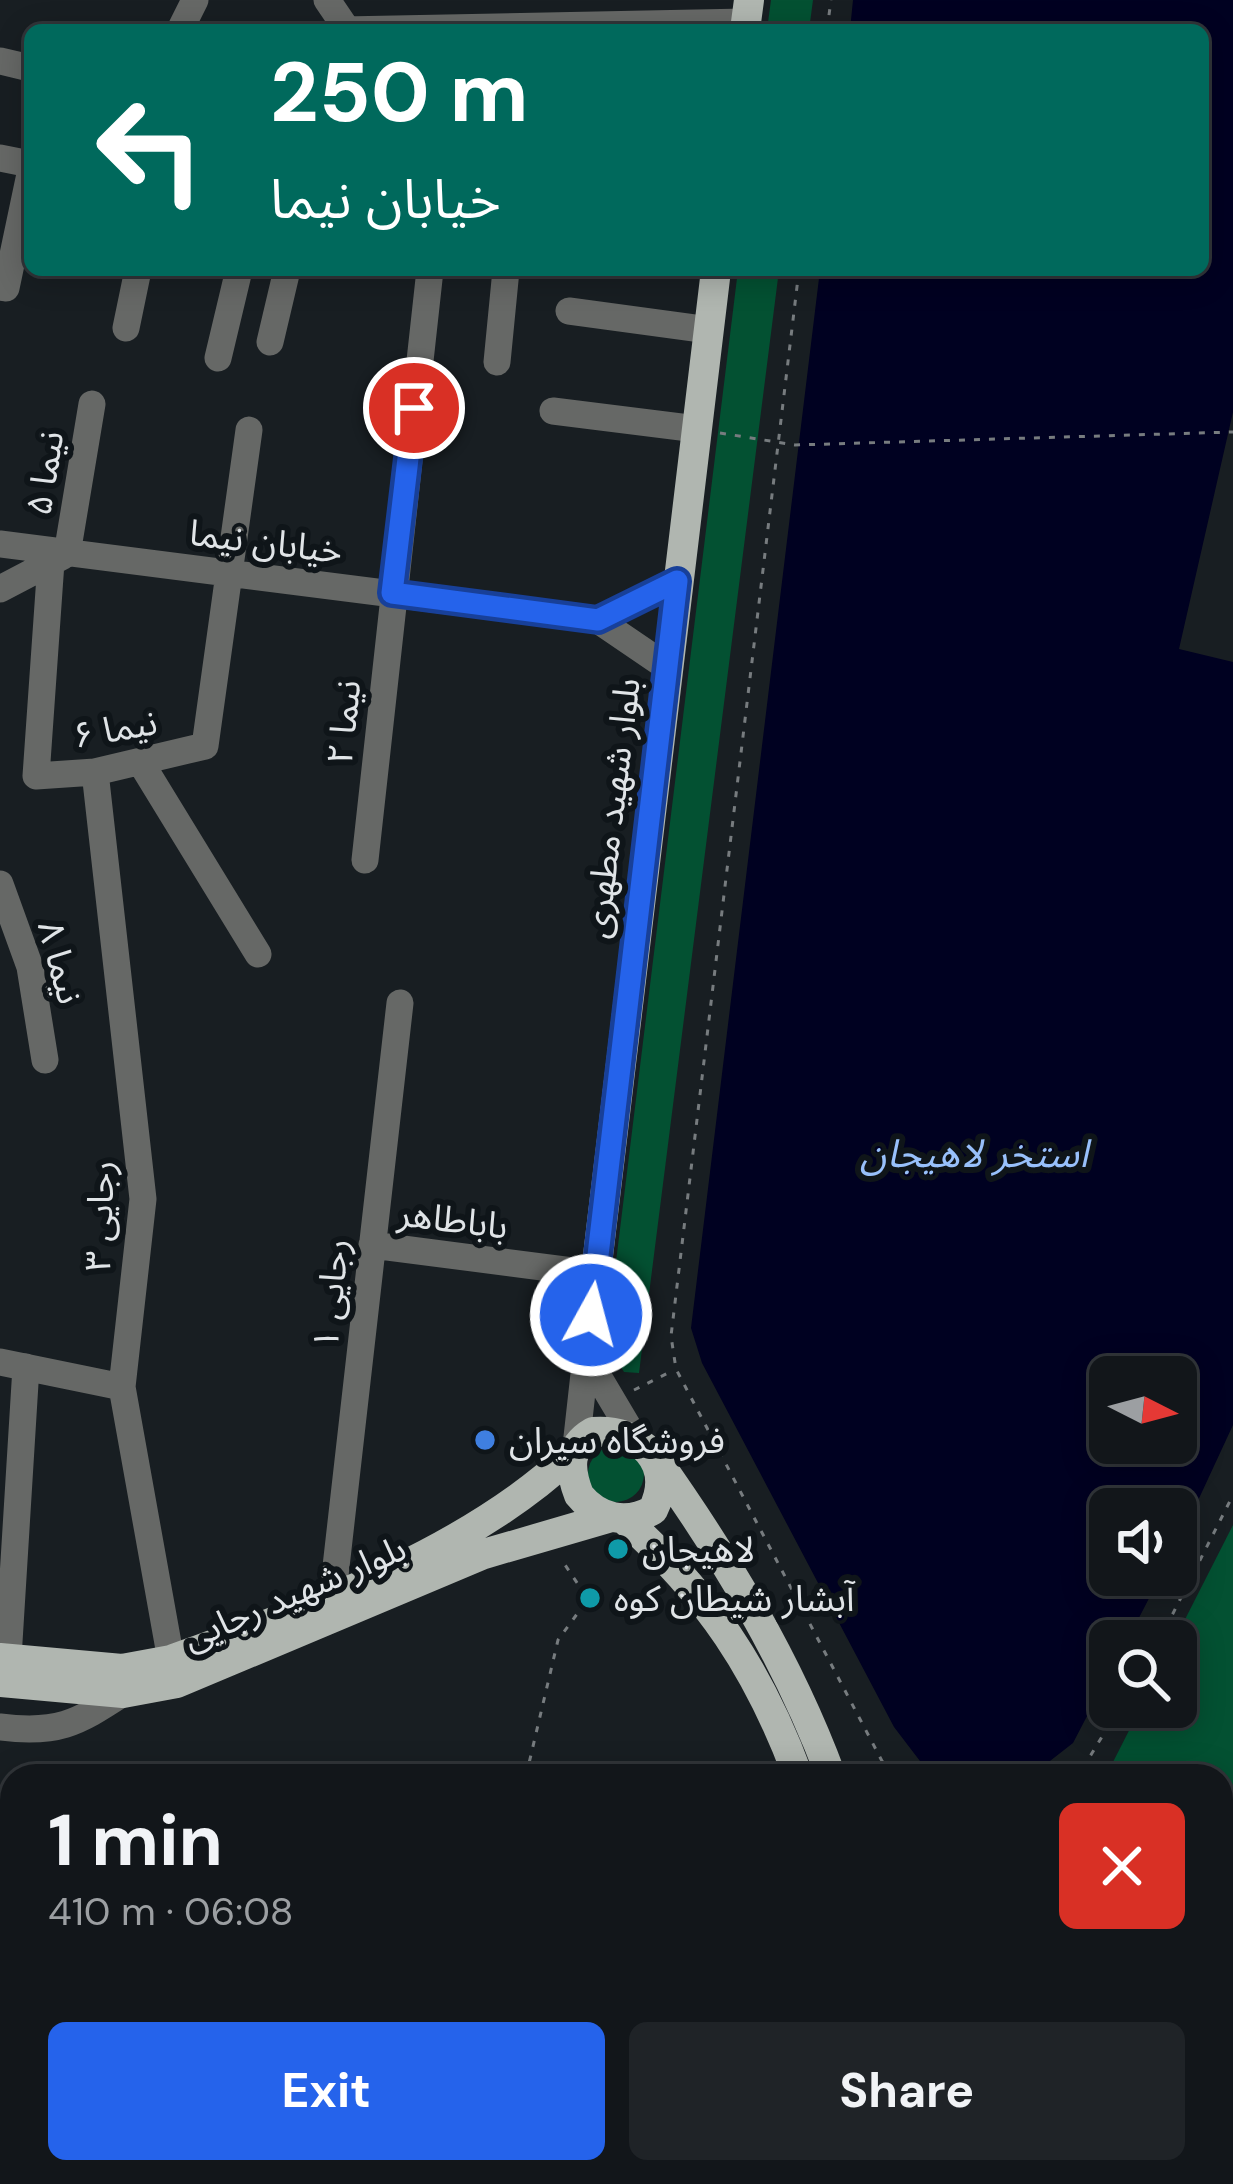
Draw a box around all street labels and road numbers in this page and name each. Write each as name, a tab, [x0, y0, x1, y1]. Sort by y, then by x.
street label: نیما ۵	[15, 428, 74, 519]
street label: خیابان نیما	[187, 509, 345, 574]
street label: بلوار شهید مطهری	[572, 675, 651, 941]
street label: نیما ۲	[316, 678, 371, 767]
street label: نیما ۶	[69, 698, 161, 759]
street label: نیما ۸	[27, 915, 94, 1009]
street label: رجایی ۳	[74, 1160, 125, 1272]
street label: باباطاهر	[394, 1189, 510, 1250]
street label: رجایی ۱	[301, 1236, 360, 1352]
street label: بلوار شهید رجایی	[175, 1524, 413, 1661]

